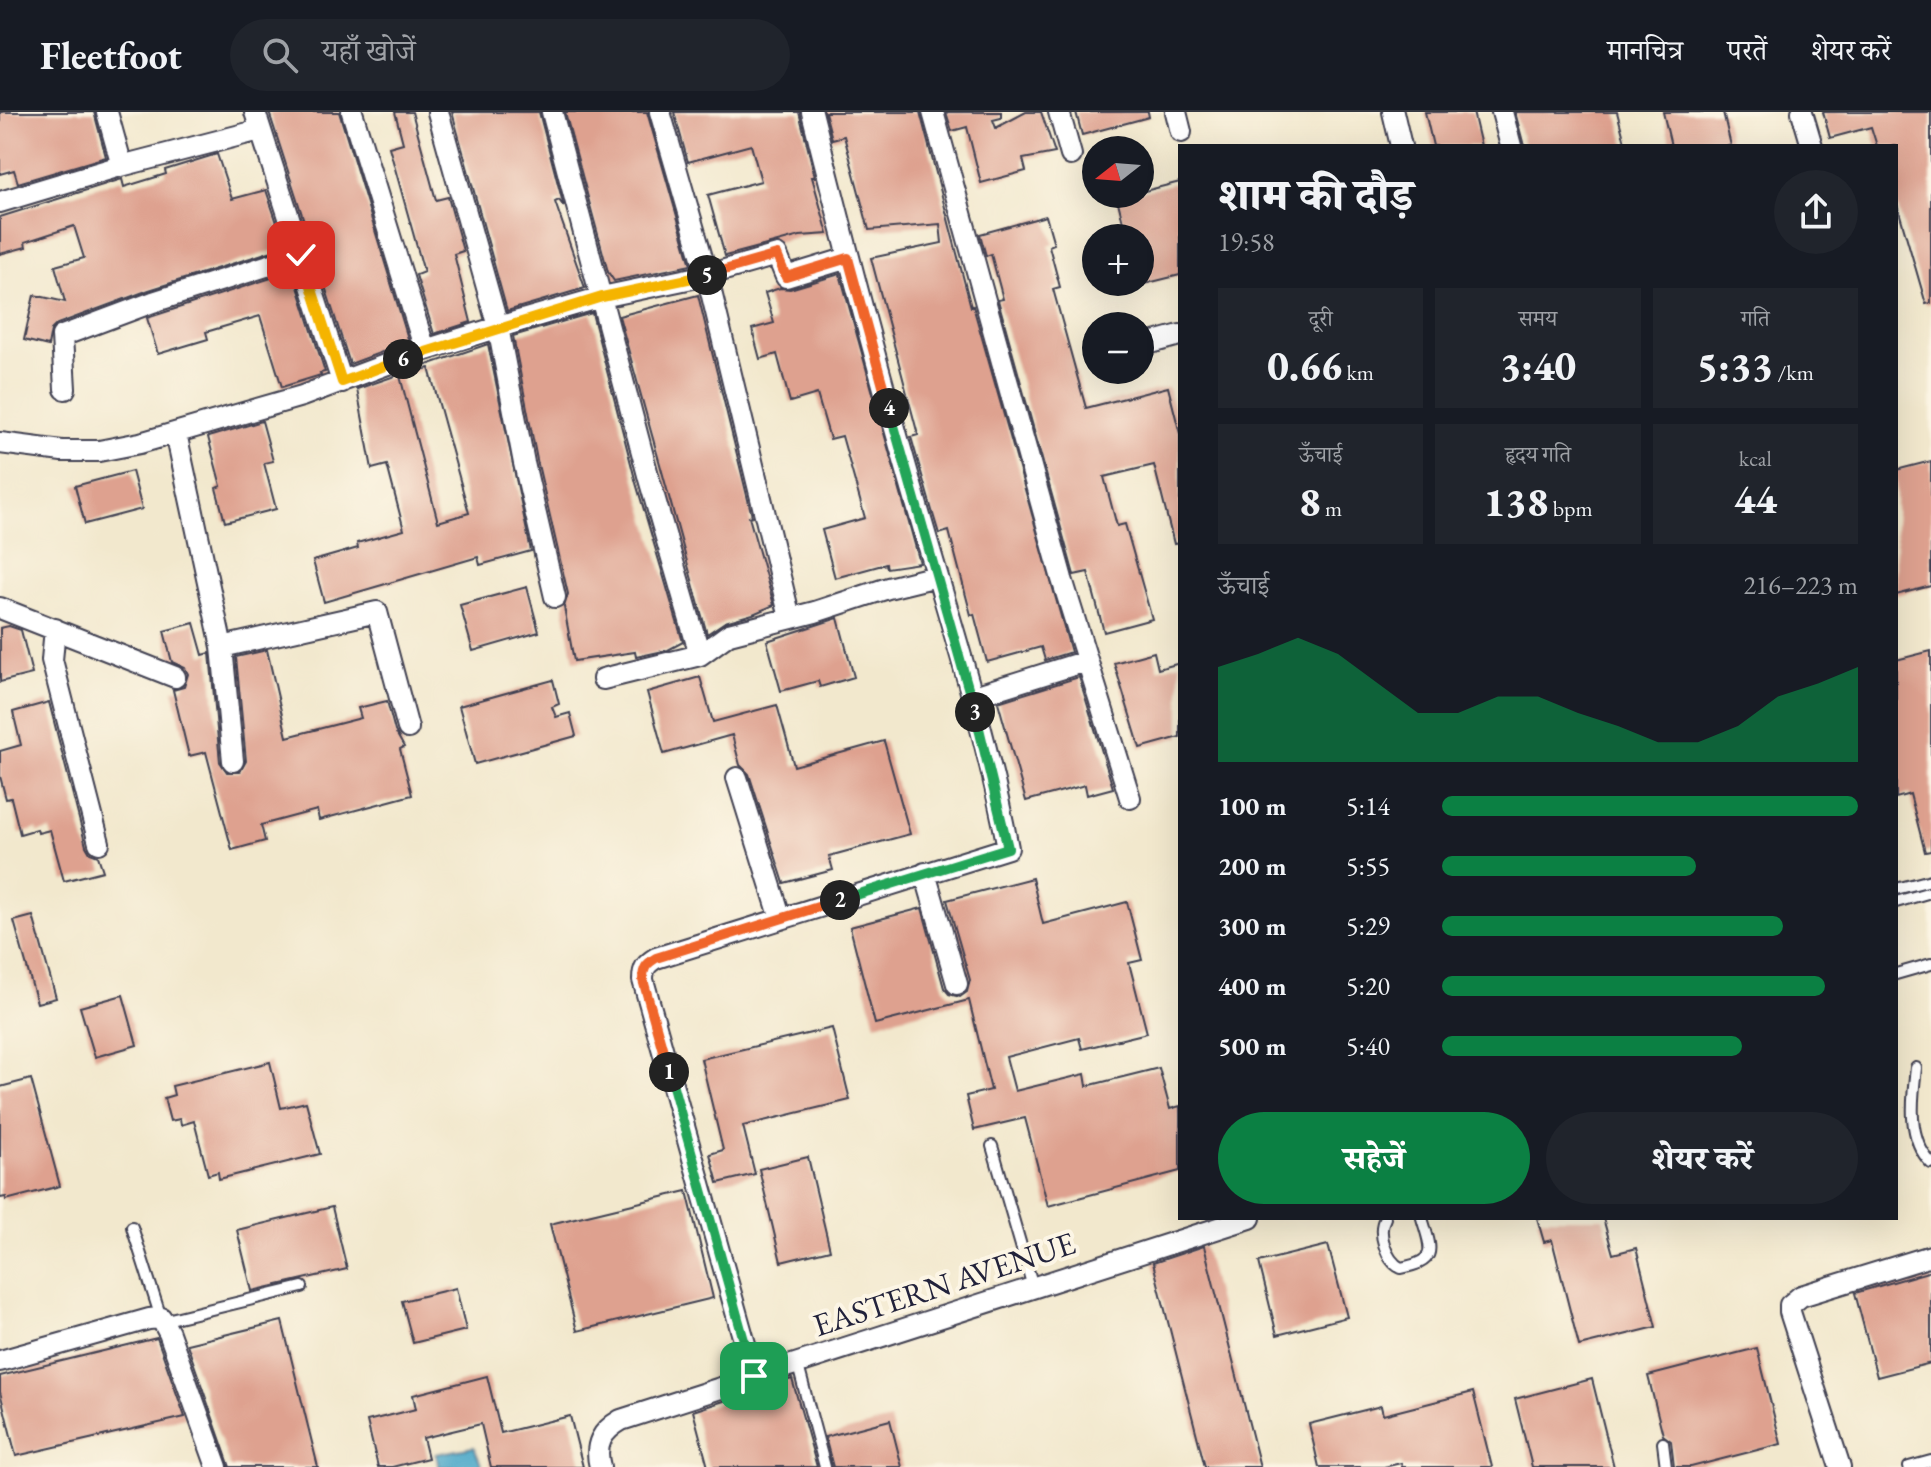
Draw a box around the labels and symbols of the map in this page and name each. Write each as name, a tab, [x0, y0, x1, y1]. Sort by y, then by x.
north arrow	[1082, 136, 1154, 208]
pin	[267, 221, 335, 289]
pin: 5	[687, 255, 727, 295]
pin: 6	[383, 339, 423, 379]
pin: 4	[869, 388, 909, 428]
pin: 3	[955, 692, 995, 732]
pin: 2	[820, 880, 860, 920]
pin: 1	[649, 1052, 689, 1092]
street label: EASTERN AVENUE	[808, 1222, 1080, 1346]
pin	[720, 1342, 788, 1410]

